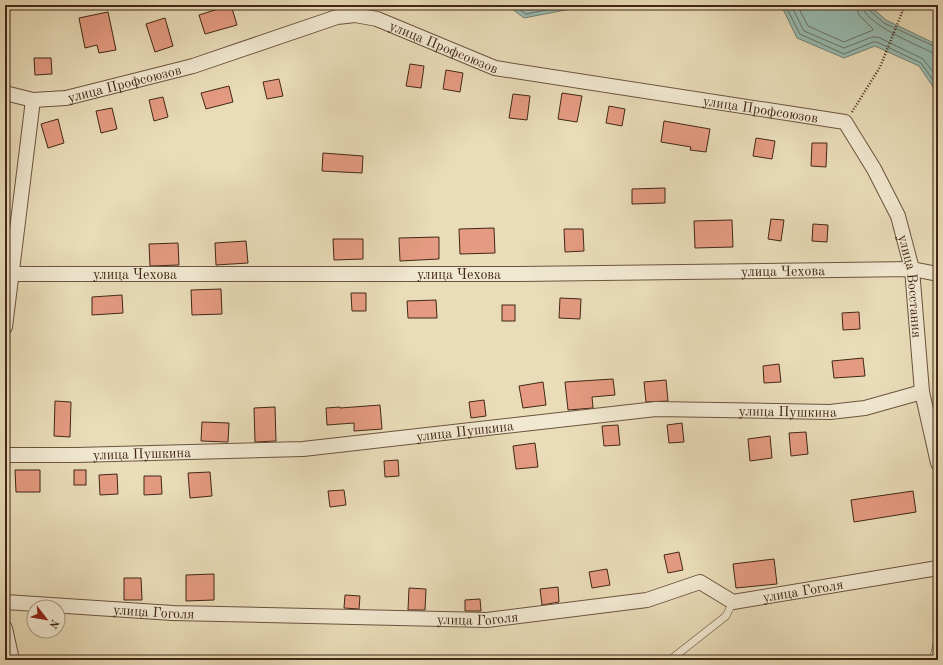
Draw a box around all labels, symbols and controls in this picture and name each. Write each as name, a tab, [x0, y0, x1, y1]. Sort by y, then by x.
street label: улица Профсоюзов	[387, 19, 500, 77]
street label: улица Профсоюзов	[66, 63, 183, 105]
street label: улица Профсоюзов	[702, 94, 819, 126]
street label: улица Восстания	[895, 233, 924, 339]
street label: улица Чехова	[741, 264, 825, 279]
street label: улица Чехова	[93, 268, 177, 282]
street label: улица Чехова	[417, 268, 501, 282]
street label: улица Пушкина	[738, 404, 838, 420]
street label: улица Пушкина	[415, 419, 515, 444]
street label: улица Пушкина	[93, 446, 191, 463]
street label: улица Гоголя	[762, 578, 844, 605]
north arrow	[26, 599, 66, 639]
street label: улица Гоголя	[112, 603, 195, 621]
street label: улица Гоголя	[437, 610, 519, 628]
text: N	[46, 617, 60, 630]

